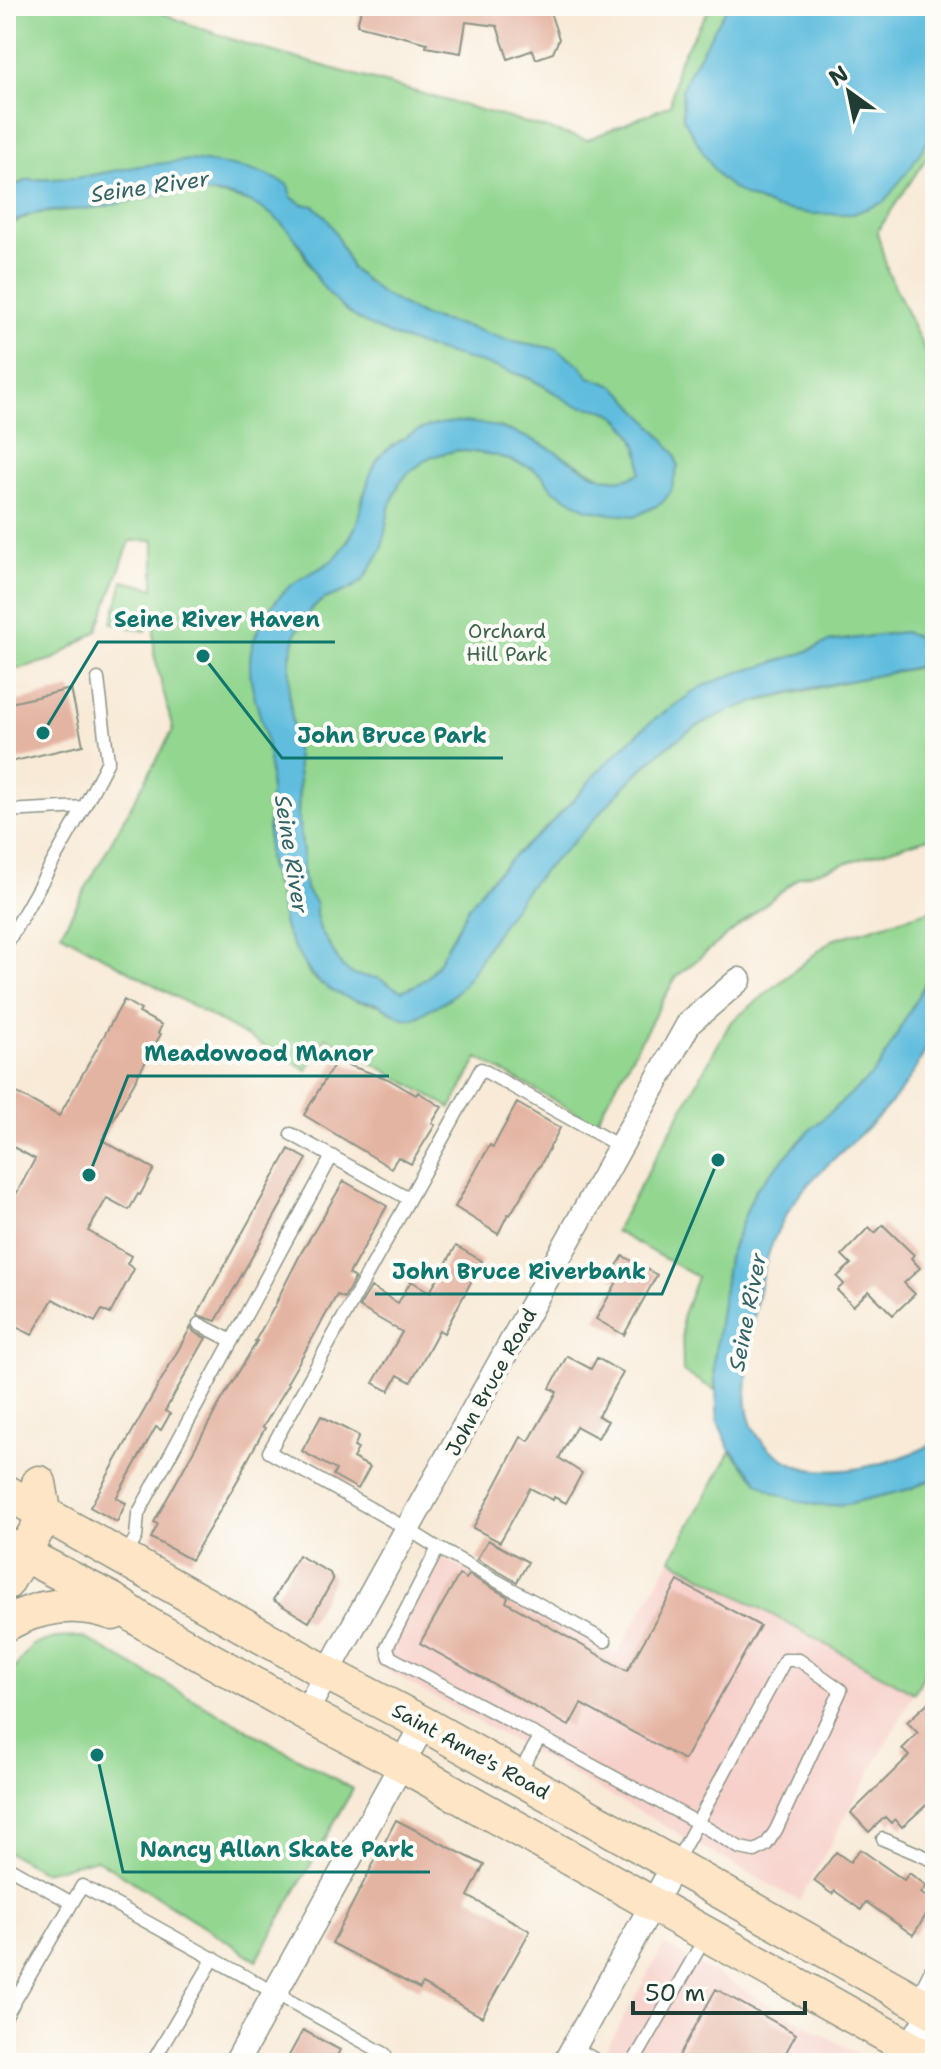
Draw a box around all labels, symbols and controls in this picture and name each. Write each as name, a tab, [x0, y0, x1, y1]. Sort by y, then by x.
north arrow	[809, 52, 889, 132]
text: N	[823, 59, 854, 93]
water label: Seine River	[89, 164, 212, 209]
callout: Seine River Haven	[98, 596, 335, 642]
text: Seine River Haven	[114, 605, 320, 634]
park label: Orchard Hill Park	[466, 618, 548, 667]
callout: John Bruce Park	[282, 712, 503, 758]
text: John Bruce Park	[297, 721, 487, 750]
water label: Seine River	[268, 793, 315, 916]
callout: Meadowood Manor	[128, 1030, 389, 1076]
text: Meadowood Manor	[144, 1039, 374, 1068]
callout: John Bruce Riverbank	[375, 1248, 662, 1294]
water label: Seine River	[722, 1250, 773, 1374]
text: John Bruce Riverbank	[392, 1257, 646, 1286]
street label: John Bruce Road	[440, 1303, 543, 1461]
street label: Saint Anne's Road	[388, 1697, 555, 1805]
callout: Nancy Allan Skate Park	[123, 1826, 430, 1872]
text: Nancy Allan Skate Park	[140, 1835, 414, 1864]
scale bar	[633, 1965, 805, 2015]
text: 50 m	[645, 1977, 705, 2009]

